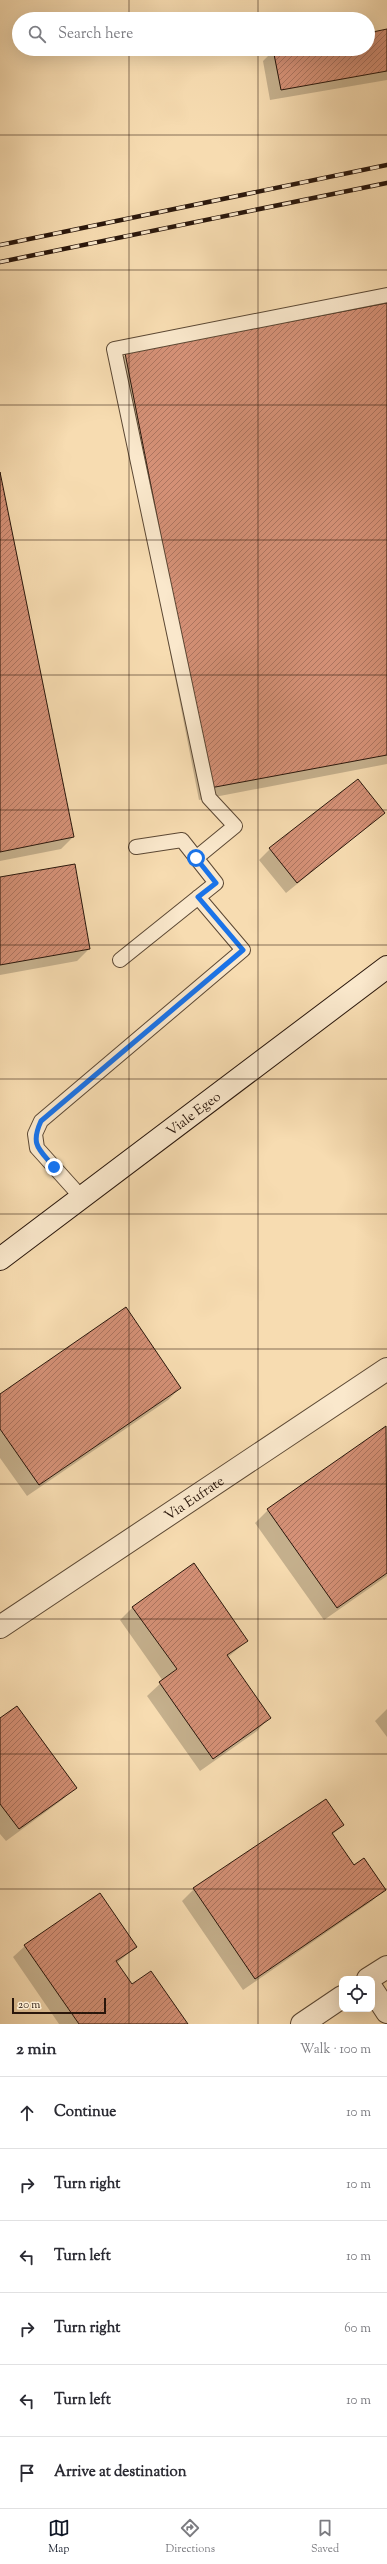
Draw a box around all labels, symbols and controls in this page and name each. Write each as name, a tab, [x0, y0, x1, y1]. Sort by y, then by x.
search box	[12, 12, 375, 56]
icon: search	[26, 23, 48, 45]
text: Search here	[58, 24, 133, 45]
route start	[187, 849, 205, 867]
street label: Viale Egeo	[163, 1087, 226, 1142]
route end	[45, 1158, 63, 1176]
street label: Via Eufrate	[161, 1472, 229, 1527]
map controls	[339, 1976, 375, 2012]
button: locate	[339, 1976, 375, 2012]
scale bar	[12, 1996, 106, 2015]
text: 20 m	[18, 1997, 40, 2013]
text: 2 min	[16, 2038, 57, 2062]
text: Walk · 100 m	[300, 2041, 371, 2059]
icon: ahead	[16, 2102, 38, 2124]
text: Continue	[54, 2102, 116, 2123]
text: 10 m	[346, 2104, 371, 2122]
icon: right	[16, 2174, 38, 2196]
text: Turn right	[54, 2174, 120, 2195]
text: 10 m	[346, 2176, 371, 2194]
icon: left	[16, 2246, 38, 2268]
text: Turn left	[54, 2246, 111, 2267]
text: 10 m	[346, 2248, 371, 2266]
icon: right	[16, 2318, 38, 2340]
text: Turn right	[54, 2318, 120, 2339]
text: 60 m	[344, 2320, 371, 2338]
icon: left	[16, 2390, 38, 2412]
text: Turn left	[54, 2390, 111, 2411]
text: 10 m	[346, 2392, 371, 2410]
icon: arrive	[16, 2462, 38, 2484]
text: Arrive at destination	[54, 2462, 187, 2483]
tab: Map	[48, 2517, 70, 2557]
tab: Directions	[166, 2517, 215, 2557]
tab: Saved	[311, 2517, 339, 2557]

